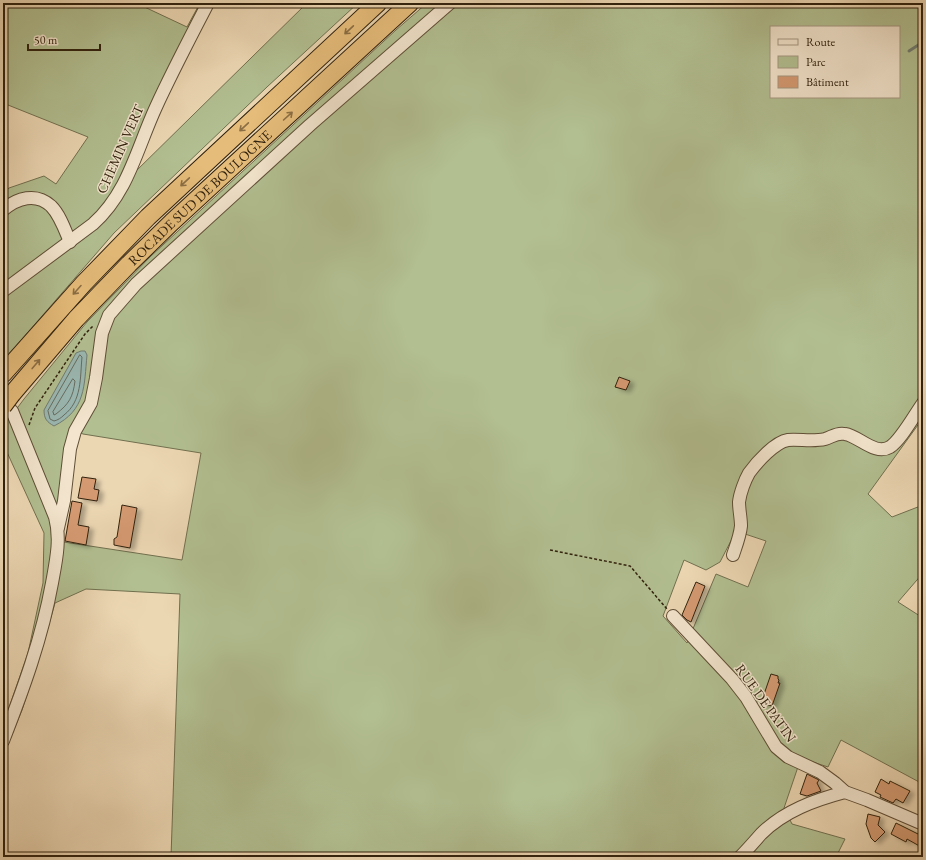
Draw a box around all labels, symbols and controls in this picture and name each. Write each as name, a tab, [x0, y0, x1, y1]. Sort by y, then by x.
one-way arrow	[344, 25, 354, 34]
scale bar	[28, 26, 100, 52]
legend	[770, 26, 900, 98]
text: 50 m	[34, 32, 58, 48]
text: Route	[806, 34, 836, 50]
text: Parc	[806, 54, 826, 70]
text: Bâtiment	[806, 74, 849, 90]
street label: CHEMIN VERT	[92, 101, 148, 196]
one-way arrow	[283, 111, 294, 120]
one-way arrow	[238, 123, 249, 132]
street label: ROCADE SUD DE BOULOGNE	[124, 126, 275, 269]
one-way arrow	[180, 178, 190, 187]
one-way arrow	[73, 285, 82, 295]
one-way arrow	[32, 359, 41, 369]
street label: RUE DE PATIN	[732, 660, 800, 746]

